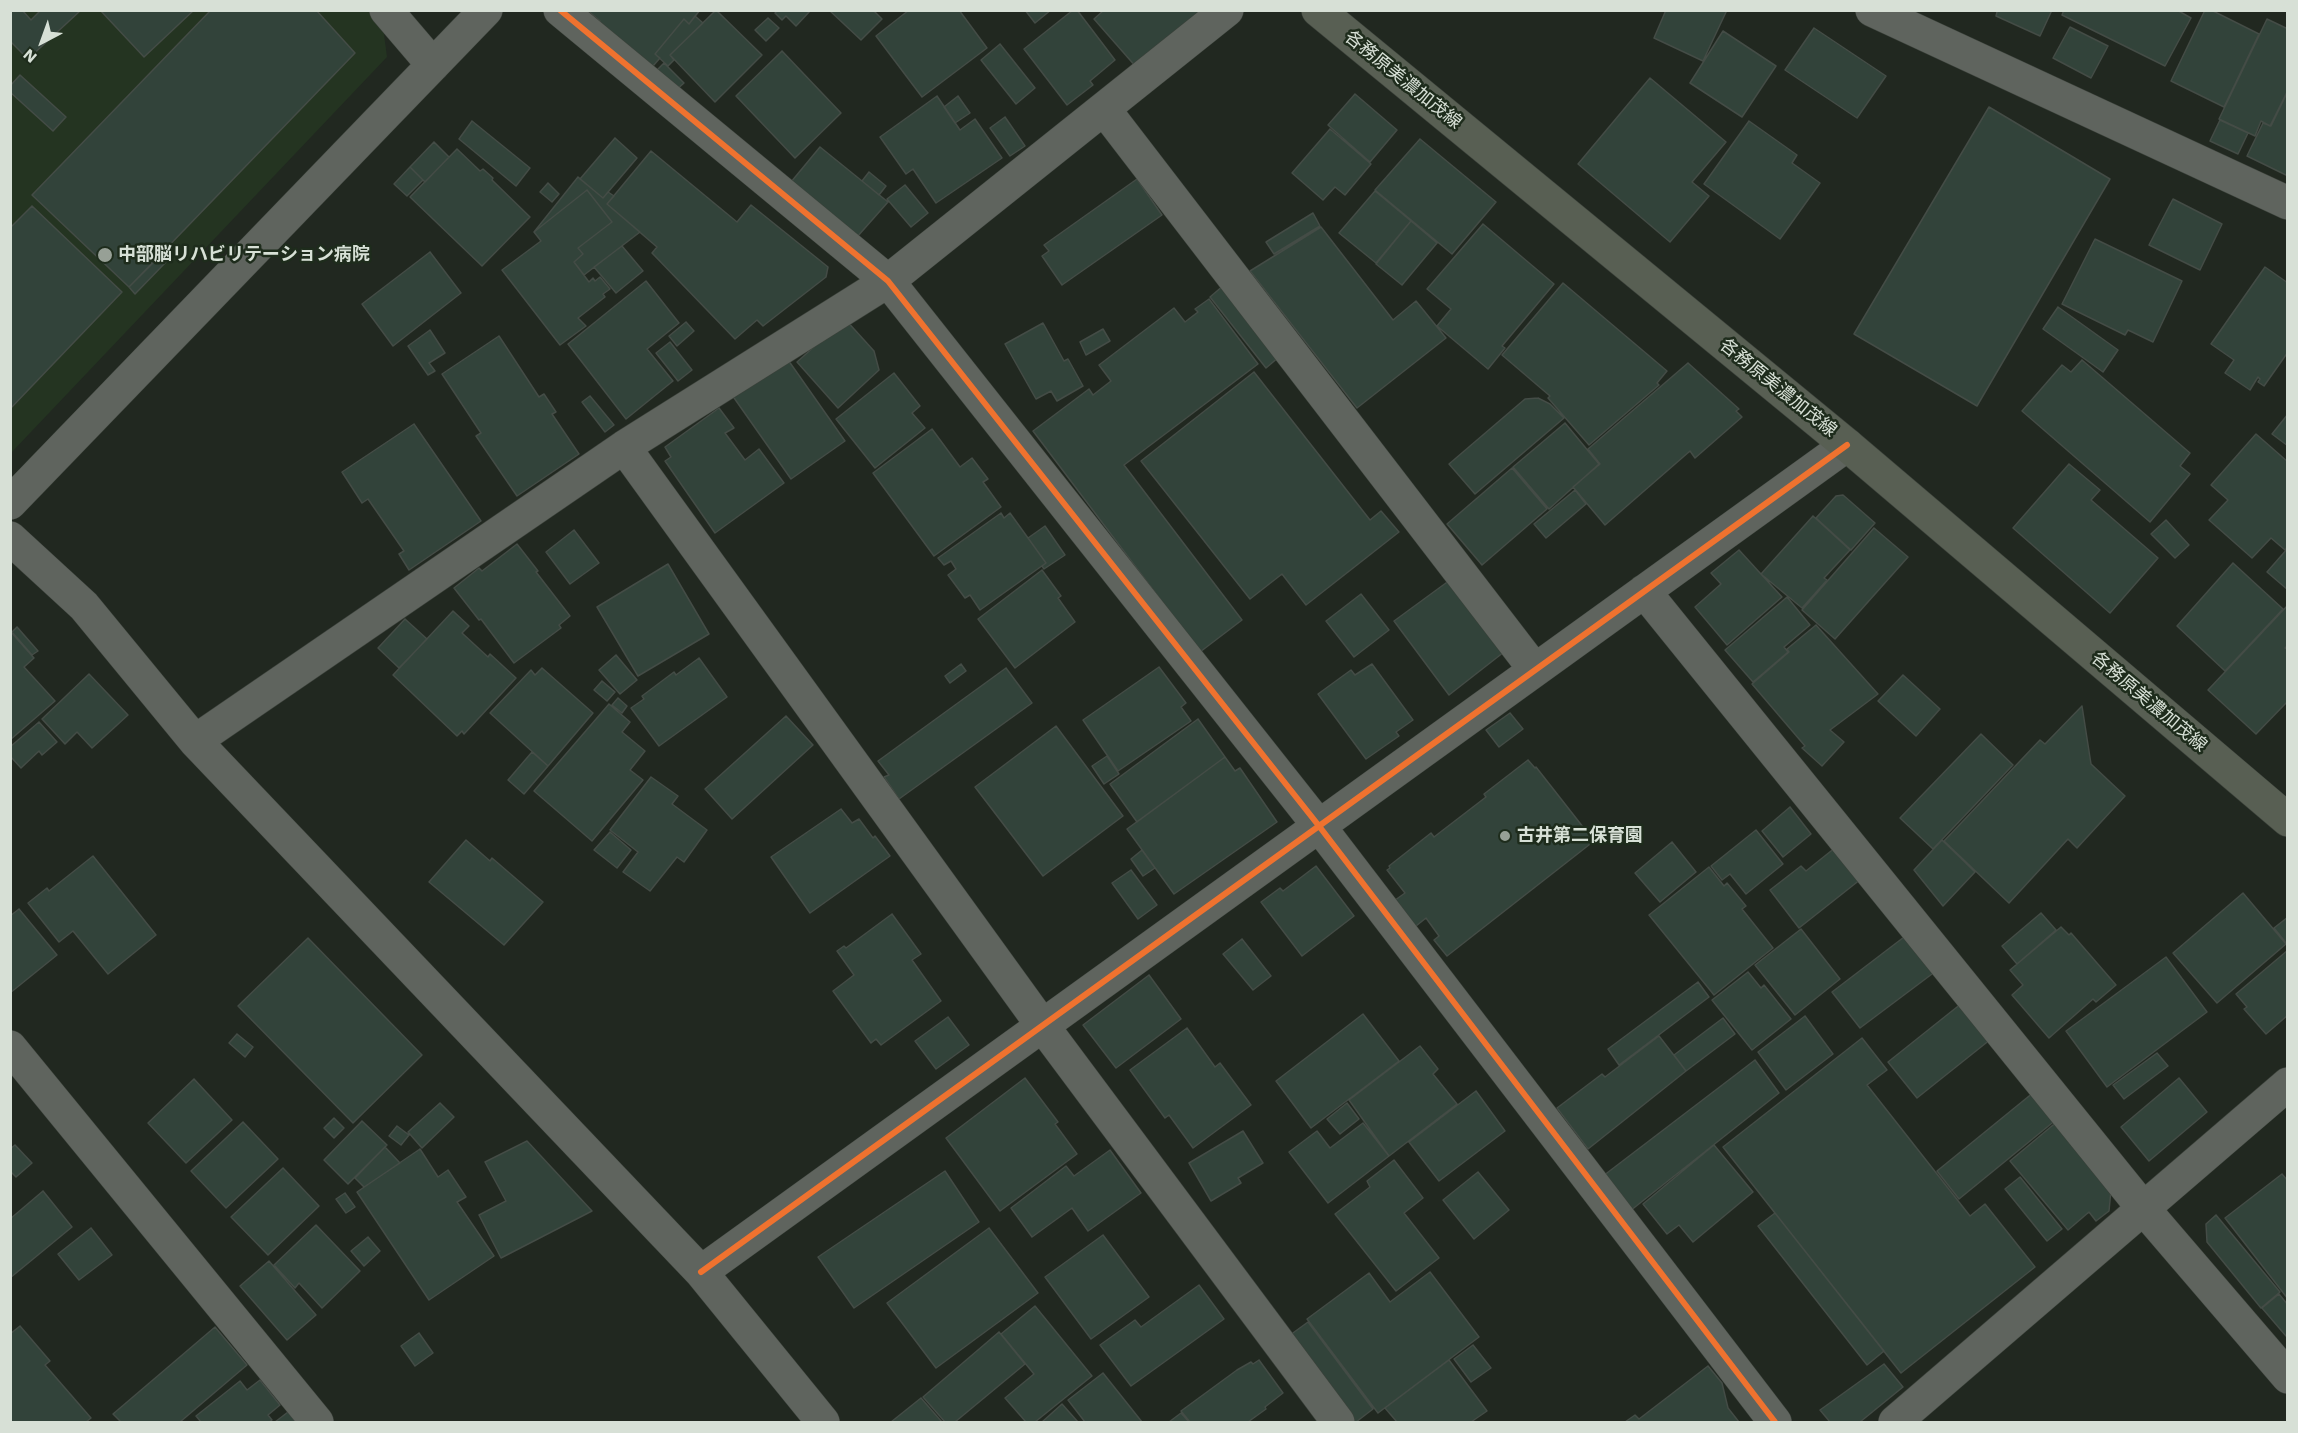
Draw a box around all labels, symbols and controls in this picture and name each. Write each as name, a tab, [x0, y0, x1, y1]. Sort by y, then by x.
north arrow	[12, 12, 72, 72]
street label: 各務原美濃加茂線	[1340, 26, 1466, 134]
text: N	[19, 45, 41, 67]
place label: 中部脳リハビリテーション病院	[118, 244, 370, 266]
marker: 中部脳リハビリテーション病院	[96, 246, 114, 264]
street label: 各務原美濃加茂線	[1715, 334, 1841, 442]
street label: 各務原美濃加茂線	[2087, 647, 2211, 757]
place label: 古井第二保育園	[1517, 825, 1643, 847]
marker: 古井第二保育園	[1498, 829, 1512, 843]

